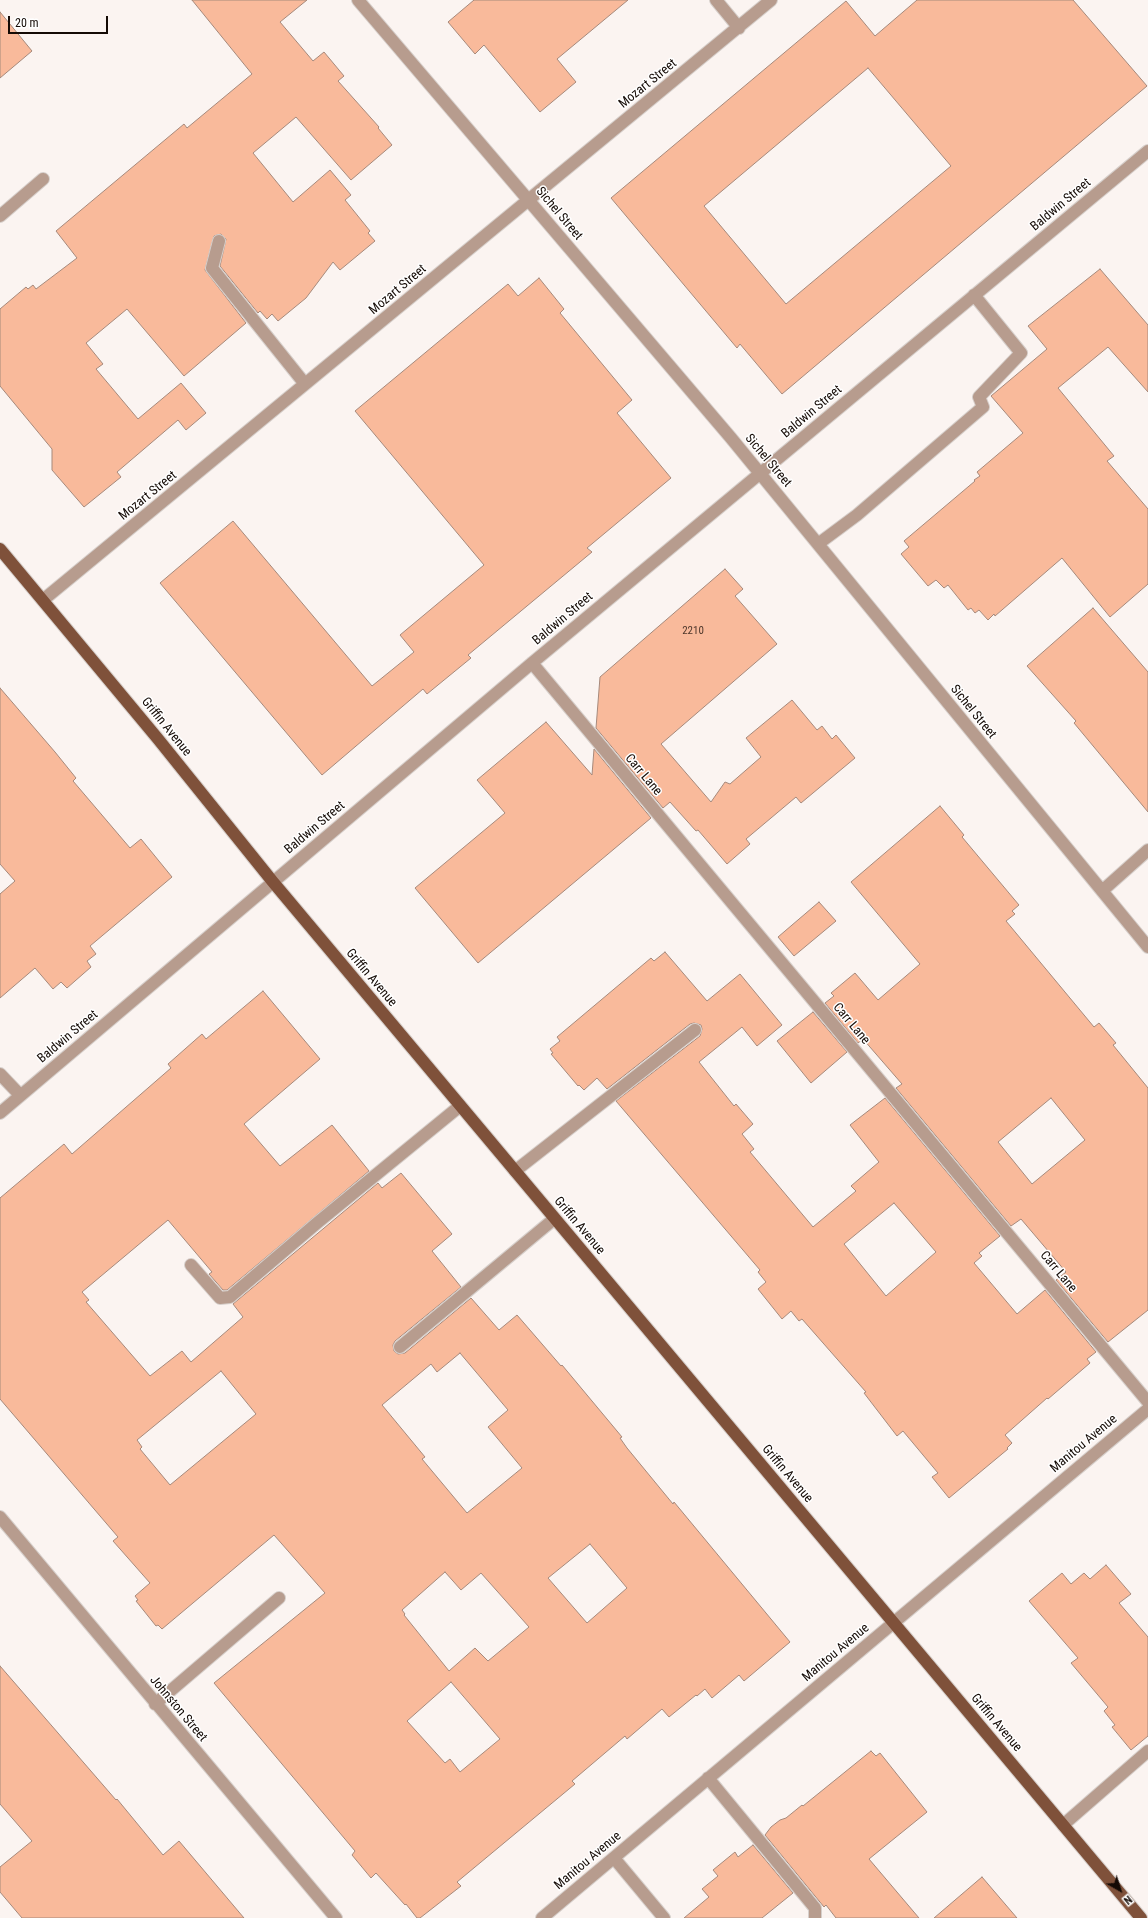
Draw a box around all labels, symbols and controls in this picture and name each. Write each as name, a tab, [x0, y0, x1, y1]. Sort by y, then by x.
scale bar	[10, 8, 110, 34]
text: 20 m	[15, 16, 39, 30]
street label: Mozart Street	[616, 56, 680, 112]
street label: Baldwin Street	[1028, 175, 1094, 235]
street label: Sichel Street	[532, 184, 586, 244]
street label: Mozart Street	[366, 262, 430, 318]
street label: Baldwin Street	[779, 382, 845, 442]
street label: Sichel Street	[741, 431, 795, 491]
street label: Mozart Street	[116, 468, 180, 524]
street label: Baldwin Street	[530, 589, 596, 649]
house number: 2210	[682, 624, 704, 638]
street label: Sichel Street	[947, 682, 999, 742]
street label: Griffin Avenue	[138, 694, 194, 760]
street label: Carr Lane	[621, 751, 665, 799]
street label: Baldwin Street	[282, 798, 348, 858]
street label: Griffin Avenue	[342, 946, 400, 1010]
street label: Carr Lane	[829, 1000, 873, 1048]
street label: Baldwin Street	[35, 1007, 101, 1067]
street label: Griffin Avenue	[550, 1194, 608, 1258]
street label: Carr Lane	[1036, 1248, 1080, 1296]
street label: Manitou Avenue	[1047, 1412, 1121, 1476]
street label: Griffin Avenue	[758, 1442, 816, 1506]
street label: Manitou Avenue	[799, 1621, 873, 1685]
street label: Johnston Street	[146, 1673, 210, 1745]
street label: Griffin Avenue	[967, 1691, 1025, 1755]
street label: Manitou Avenue	[551, 1829, 625, 1893]
north arrow	[1100, 1870, 1140, 1910]
text: N	[1121, 1893, 1135, 1907]

